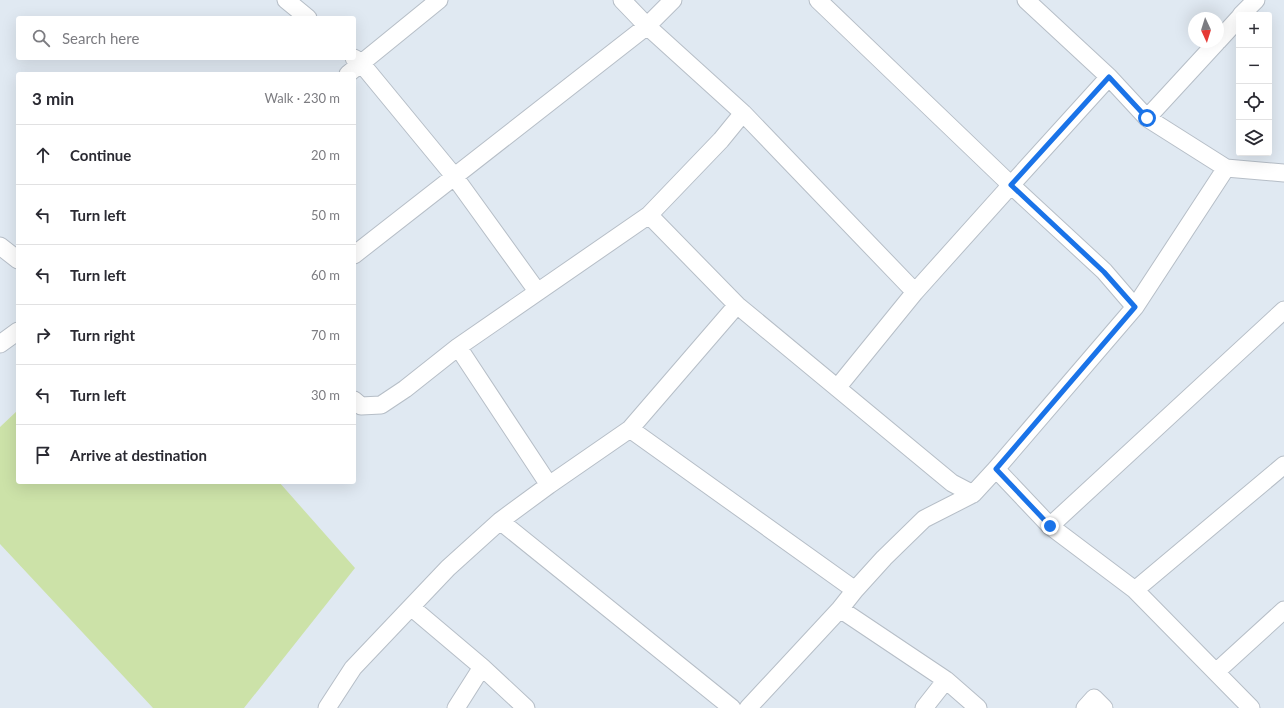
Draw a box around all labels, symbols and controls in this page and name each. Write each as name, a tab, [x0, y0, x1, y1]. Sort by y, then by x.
north arrow	[1188, 12, 1224, 48]
map controls	[1236, 12, 1272, 156]
button: +	[1236, 12, 1272, 48]
search box	[16, 16, 356, 60]
icon: search	[30, 27, 52, 49]
text: Search here	[62, 29, 139, 47]
button: −	[1236, 48, 1272, 84]
button: locate	[1236, 84, 1272, 120]
text: 3 min	[32, 88, 74, 109]
text: Walk · 230 m	[264, 90, 340, 106]
route start	[1138, 109, 1156, 127]
button: layers	[1236, 120, 1272, 156]
icon: ahead	[32, 144, 54, 166]
text: Continue	[70, 146, 131, 164]
text: 20 m	[311, 147, 340, 163]
icon: left	[32, 204, 54, 226]
text: Turn left	[70, 206, 126, 224]
text: 50 m	[311, 207, 340, 223]
icon: left	[32, 264, 54, 286]
text: Turn left	[70, 266, 126, 284]
text: 60 m	[311, 267, 340, 283]
icon: right	[32, 324, 54, 346]
text: Turn right	[70, 326, 135, 344]
text: 70 m	[311, 327, 340, 343]
icon: left	[32, 384, 54, 406]
text: Turn left	[70, 386, 126, 404]
text: 30 m	[311, 387, 340, 403]
icon: arrive	[32, 444, 54, 466]
text: Arrive at destination	[70, 446, 207, 464]
route end	[1041, 517, 1059, 535]

